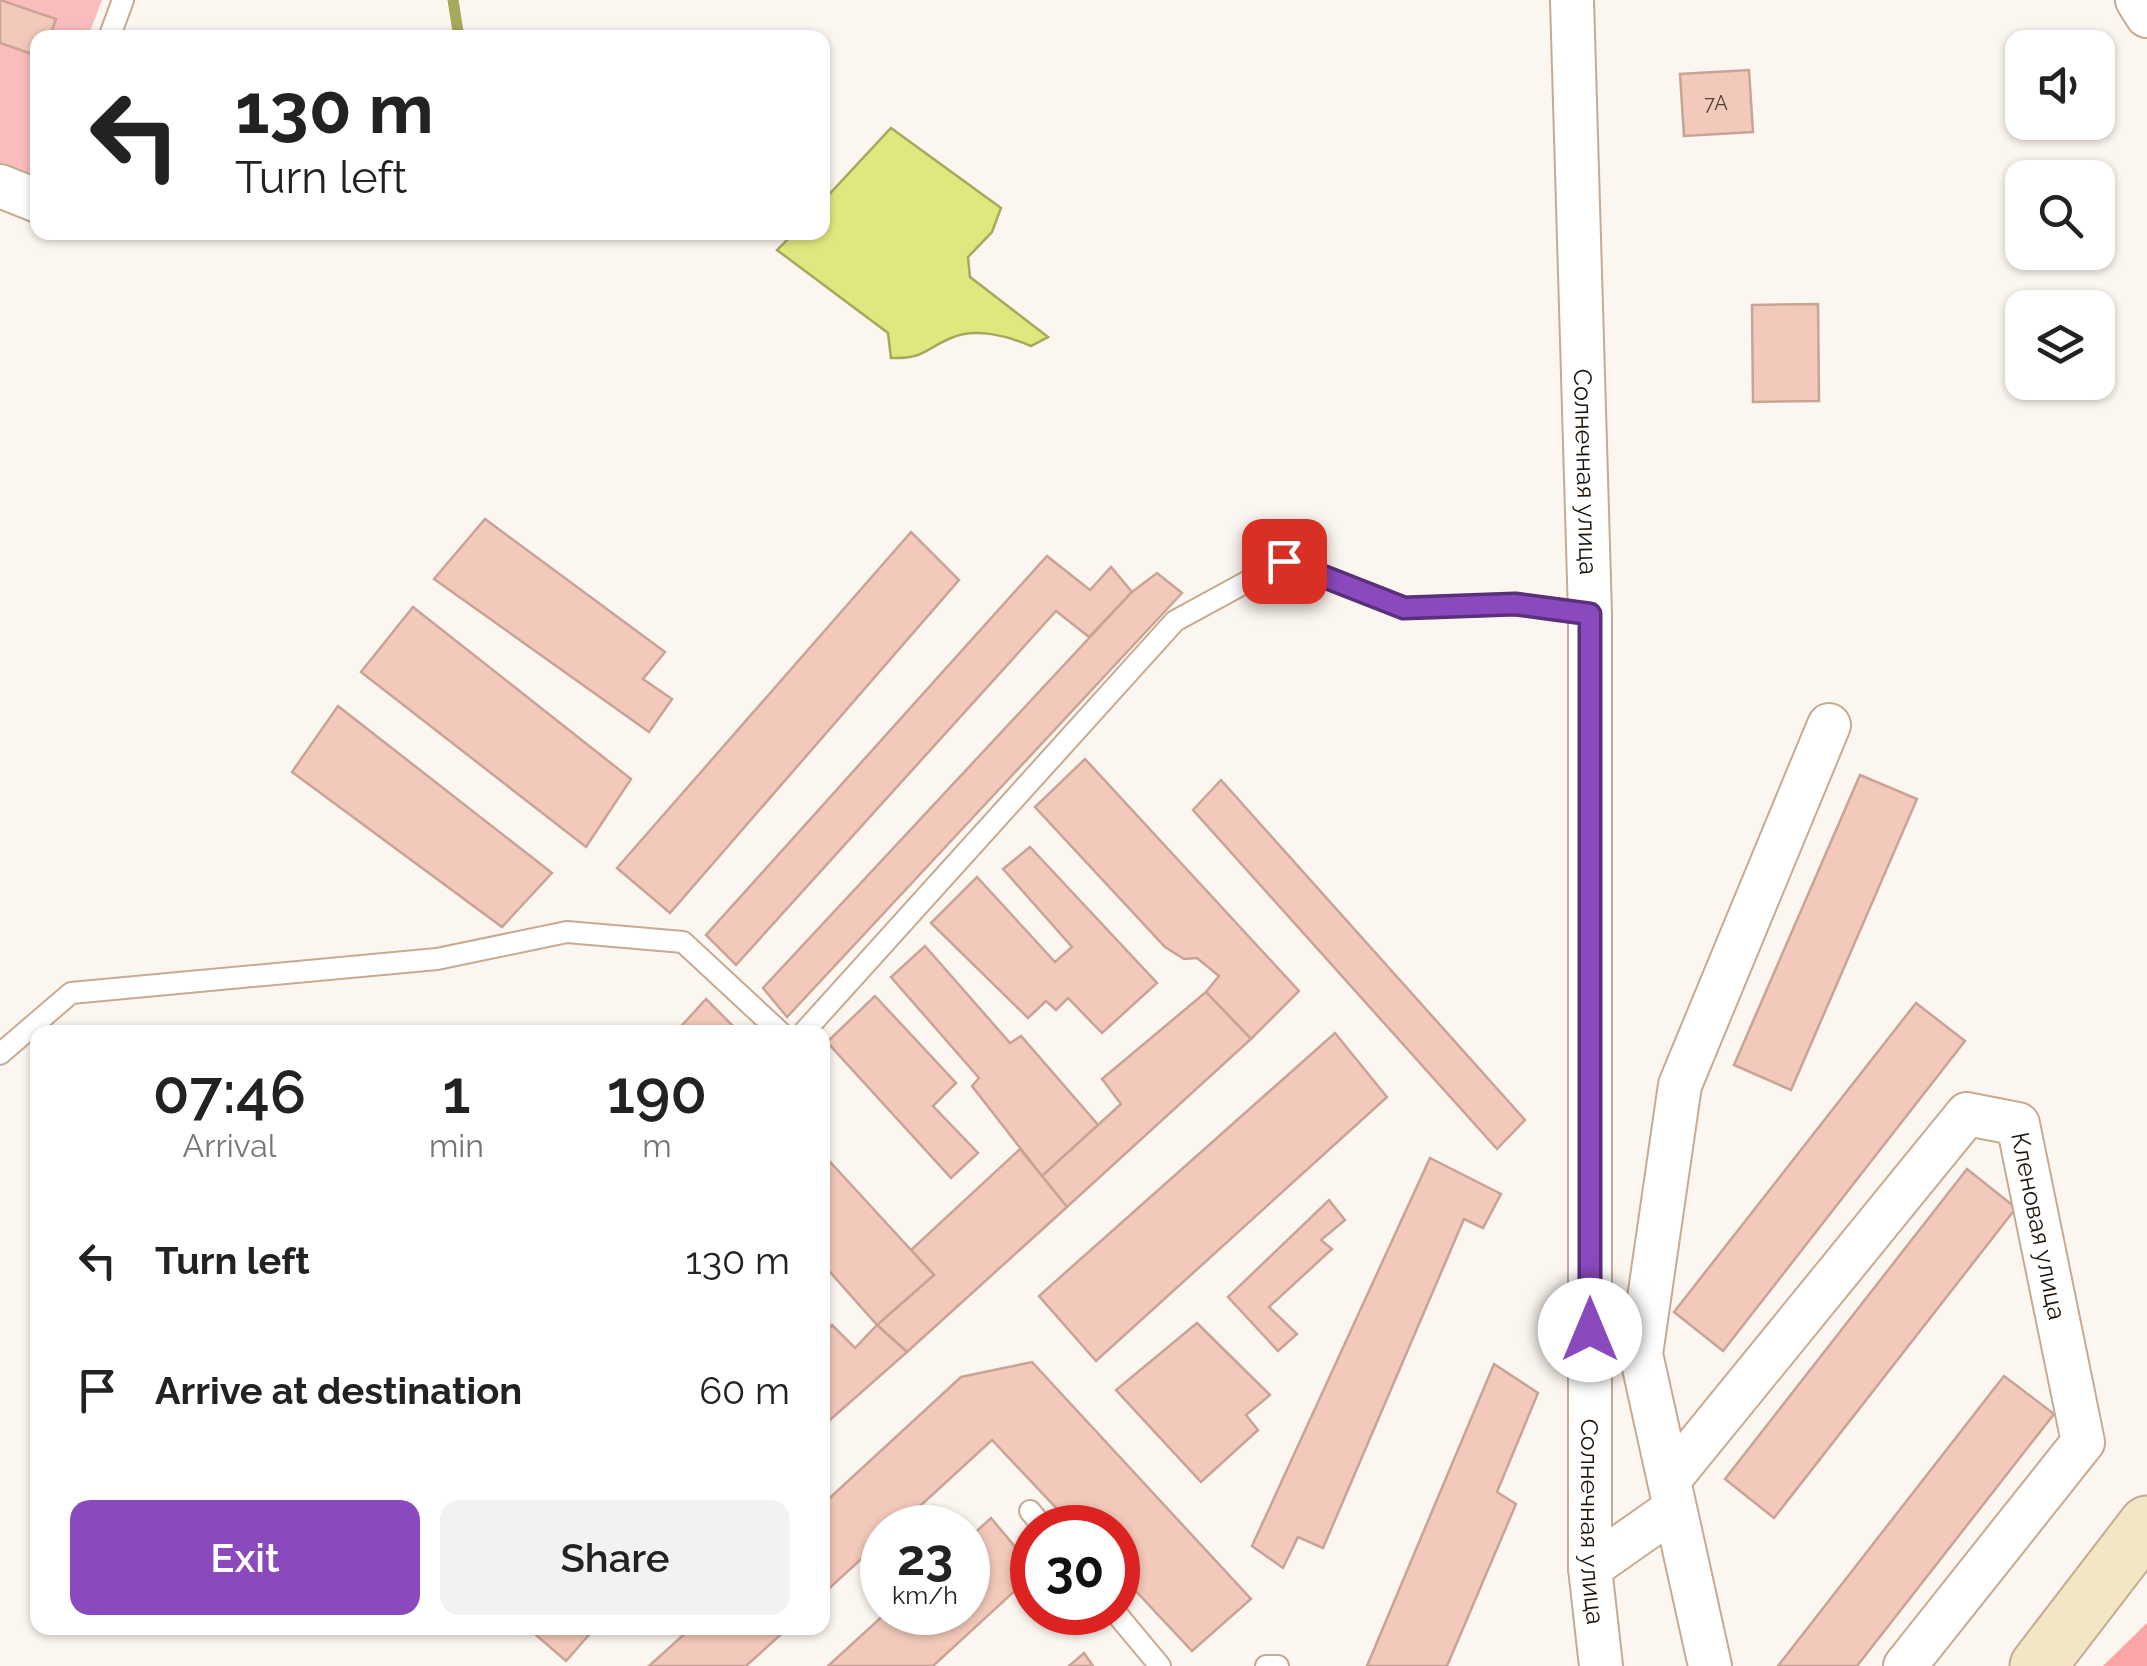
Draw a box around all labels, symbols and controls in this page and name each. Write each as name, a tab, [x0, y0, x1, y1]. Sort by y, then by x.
map controls	[2005, 30, 2115, 400]
button: sound	[2005, 30, 2115, 140]
text: 130 m	[235, 67, 434, 149]
icon: left	[70, 70, 200, 200]
house number: 7А	[1704, 91, 1728, 115]
text: Turn left	[235, 151, 407, 204]
button: search	[2005, 160, 2115, 270]
button: layers	[2005, 290, 2115, 400]
street label: Солнечная улица	[1568, 368, 1604, 575]
pin	[1242, 519, 1327, 604]
icon: arrive	[1257, 534, 1312, 589]
text: 07:46	[153, 1057, 306, 1127]
text: 1	[442, 1057, 471, 1127]
text: 190	[607, 1057, 707, 1127]
text: Arrival	[183, 1127, 276, 1164]
text: min	[429, 1127, 484, 1164]
text: m	[642, 1127, 672, 1164]
street label: Кленовая улица	[2005, 1130, 2073, 1322]
icon: left	[70, 1233, 125, 1288]
text: Turn left	[155, 1238, 310, 1283]
text: 130 m	[686, 1238, 790, 1283]
position arrow	[1538, 1278, 1642, 1382]
icon: arrive	[70, 1363, 125, 1418]
text: Arrive at destination	[155, 1368, 522, 1413]
text: 60 m	[699, 1368, 790, 1413]
street label: Солнечная улица	[1575, 1419, 1611, 1626]
button: Exit	[70, 1500, 420, 1615]
button: Share	[440, 1500, 790, 1615]
speed limit sign: 30	[1010, 1505, 1140, 1635]
text: 23	[897, 1528, 953, 1587]
text: km/h	[892, 1580, 958, 1610]

